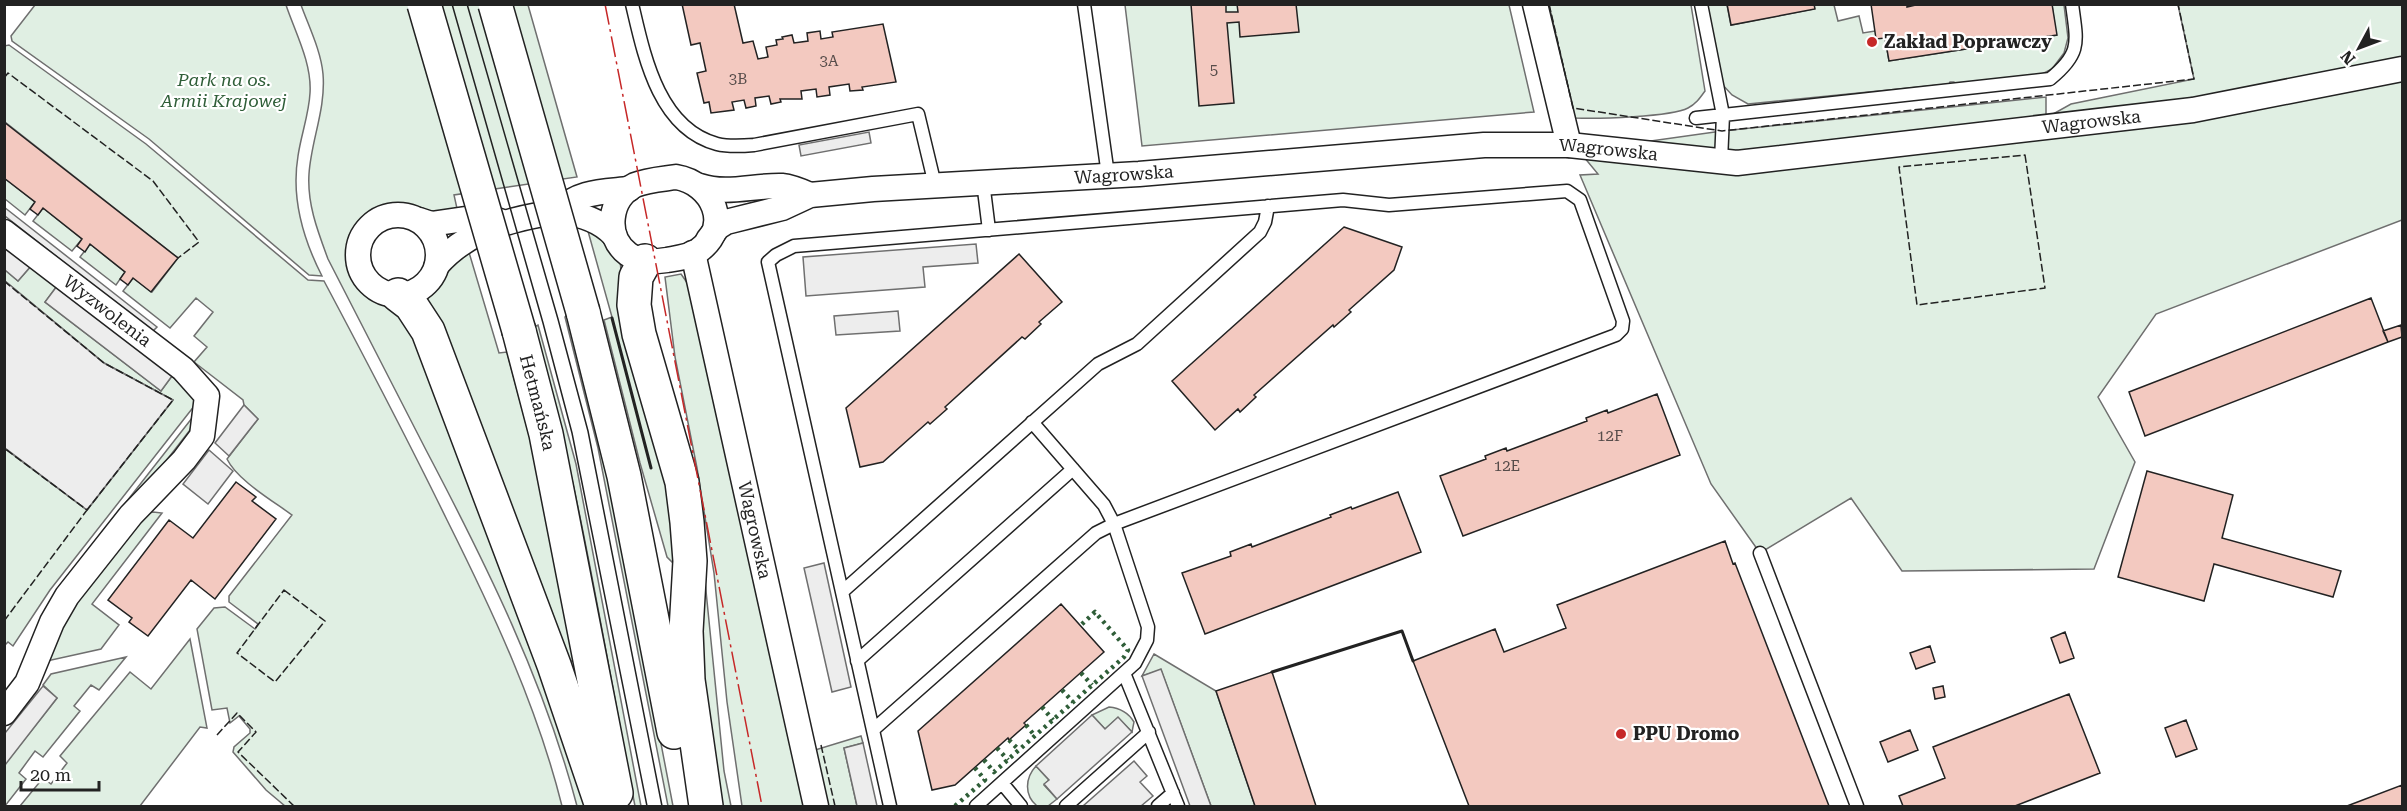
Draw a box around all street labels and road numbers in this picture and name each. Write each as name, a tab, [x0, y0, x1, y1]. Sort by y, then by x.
street label: Wagrowska	[2041, 105, 2142, 137]
street label: Wagrowska	[1559, 134, 1659, 164]
street label: Wagrowska	[1074, 160, 1174, 188]
street label: Wyzwolenia	[59, 270, 156, 351]
street label: Hetmańska	[516, 352, 560, 453]
street label: Wagrowska	[734, 479, 776, 581]

